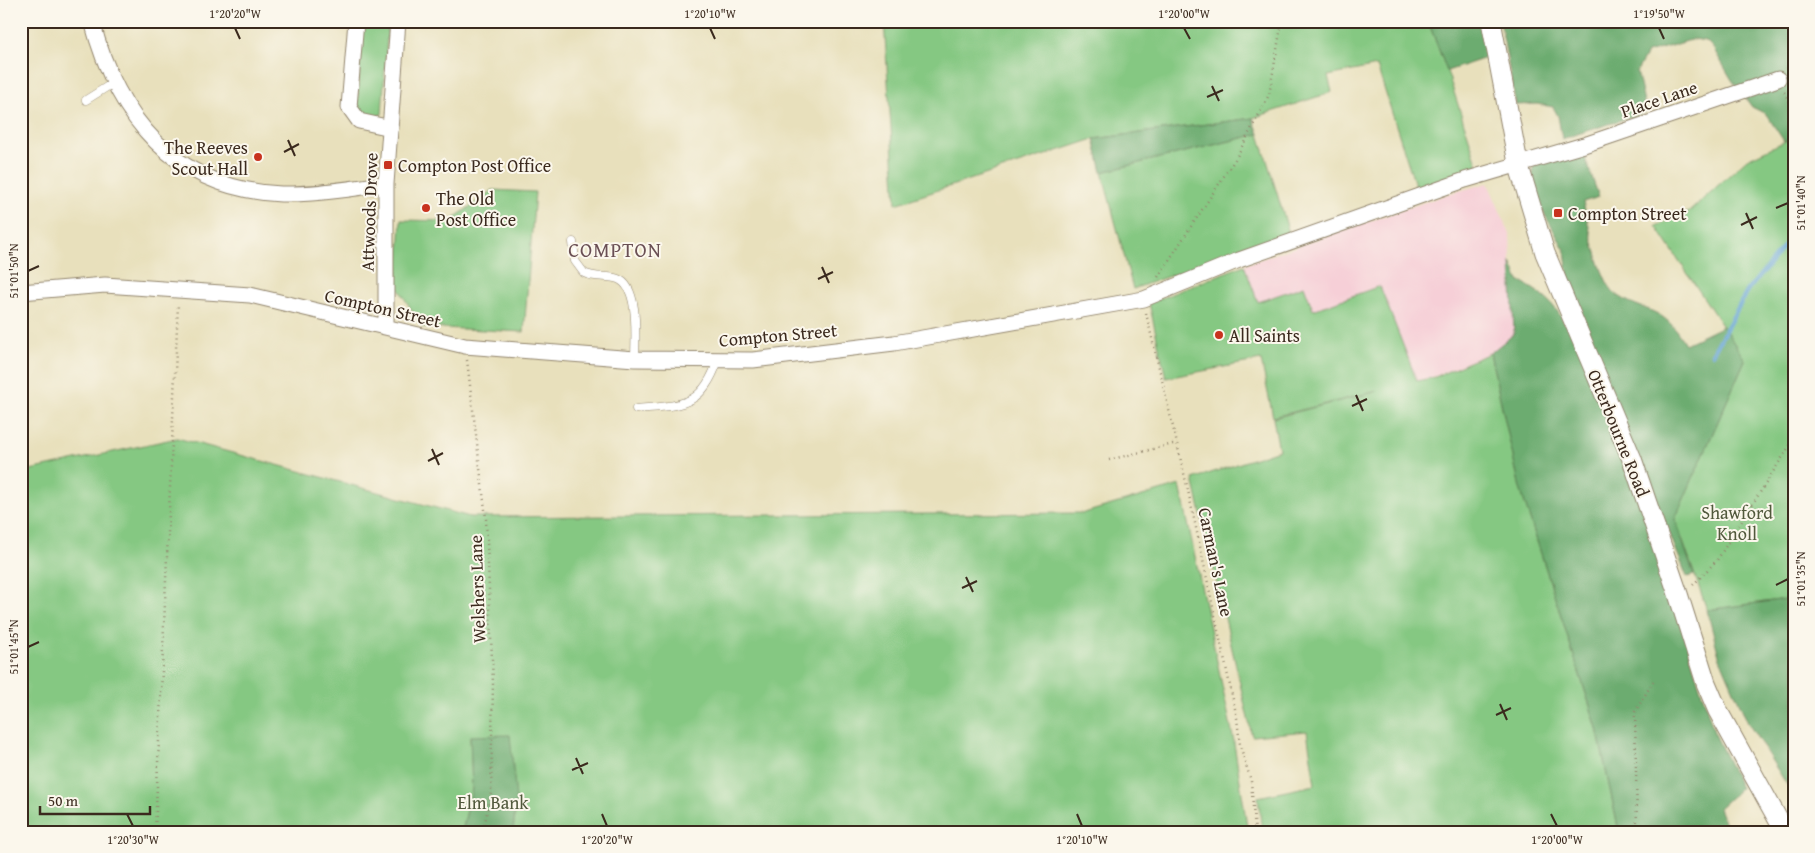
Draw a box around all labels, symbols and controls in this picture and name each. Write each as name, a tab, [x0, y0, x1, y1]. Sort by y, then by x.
text: 1°20'20"W	[209, 5, 262, 22]
text: 1°20'10"W	[684, 5, 737, 22]
text: 1°20'00"W	[1158, 5, 1211, 22]
text: 1°19'50"W	[1633, 5, 1686, 22]
street label: Place Lane	[1617, 73, 1701, 125]
place label: The Reeves Scout Hall	[164, 134, 248, 182]
marker: The Reeves Scout Hall	[252, 151, 264, 163]
street label: Attwoods Drove	[353, 152, 385, 272]
place label: Compton Post Office	[398, 152, 551, 179]
marker: Compton Post Office	[382, 159, 394, 171]
text: 51°01'40"N	[1792, 175, 1809, 231]
place label: The Old Post Office	[436, 185, 516, 233]
place label: Compton Street	[1568, 200, 1687, 227]
marker: The Old Post Office	[420, 202, 432, 214]
marker: Compton Street	[1552, 207, 1564, 219]
district label: COMPTON	[568, 235, 662, 264]
text: 51°01'50"N	[5, 243, 22, 299]
street label: Compton Street	[322, 282, 444, 335]
street label: Compton Street	[718, 316, 839, 354]
place label: All Saints	[1229, 322, 1300, 349]
marker: All Saints	[1213, 329, 1225, 341]
street label: Otterbourne Road	[1581, 365, 1657, 501]
park label: Shawford Knoll	[1701, 499, 1773, 547]
street label: Carman's Lane	[1191, 505, 1241, 619]
street label: Welshers Lane	[462, 534, 492, 644]
text: 51°01'35"N	[1792, 551, 1809, 607]
text: 51°01'45"N	[5, 619, 22, 675]
scale bar	[40, 783, 150, 815]
park label: Elm Bank	[458, 789, 529, 816]
text: 50 m	[48, 790, 79, 811]
text: 1°20'30"W	[107, 831, 160, 848]
text: 1°20'20"W	[581, 831, 634, 848]
text: 1°20'10"W	[1056, 831, 1109, 848]
text: 1°20'00"W	[1531, 831, 1584, 848]

